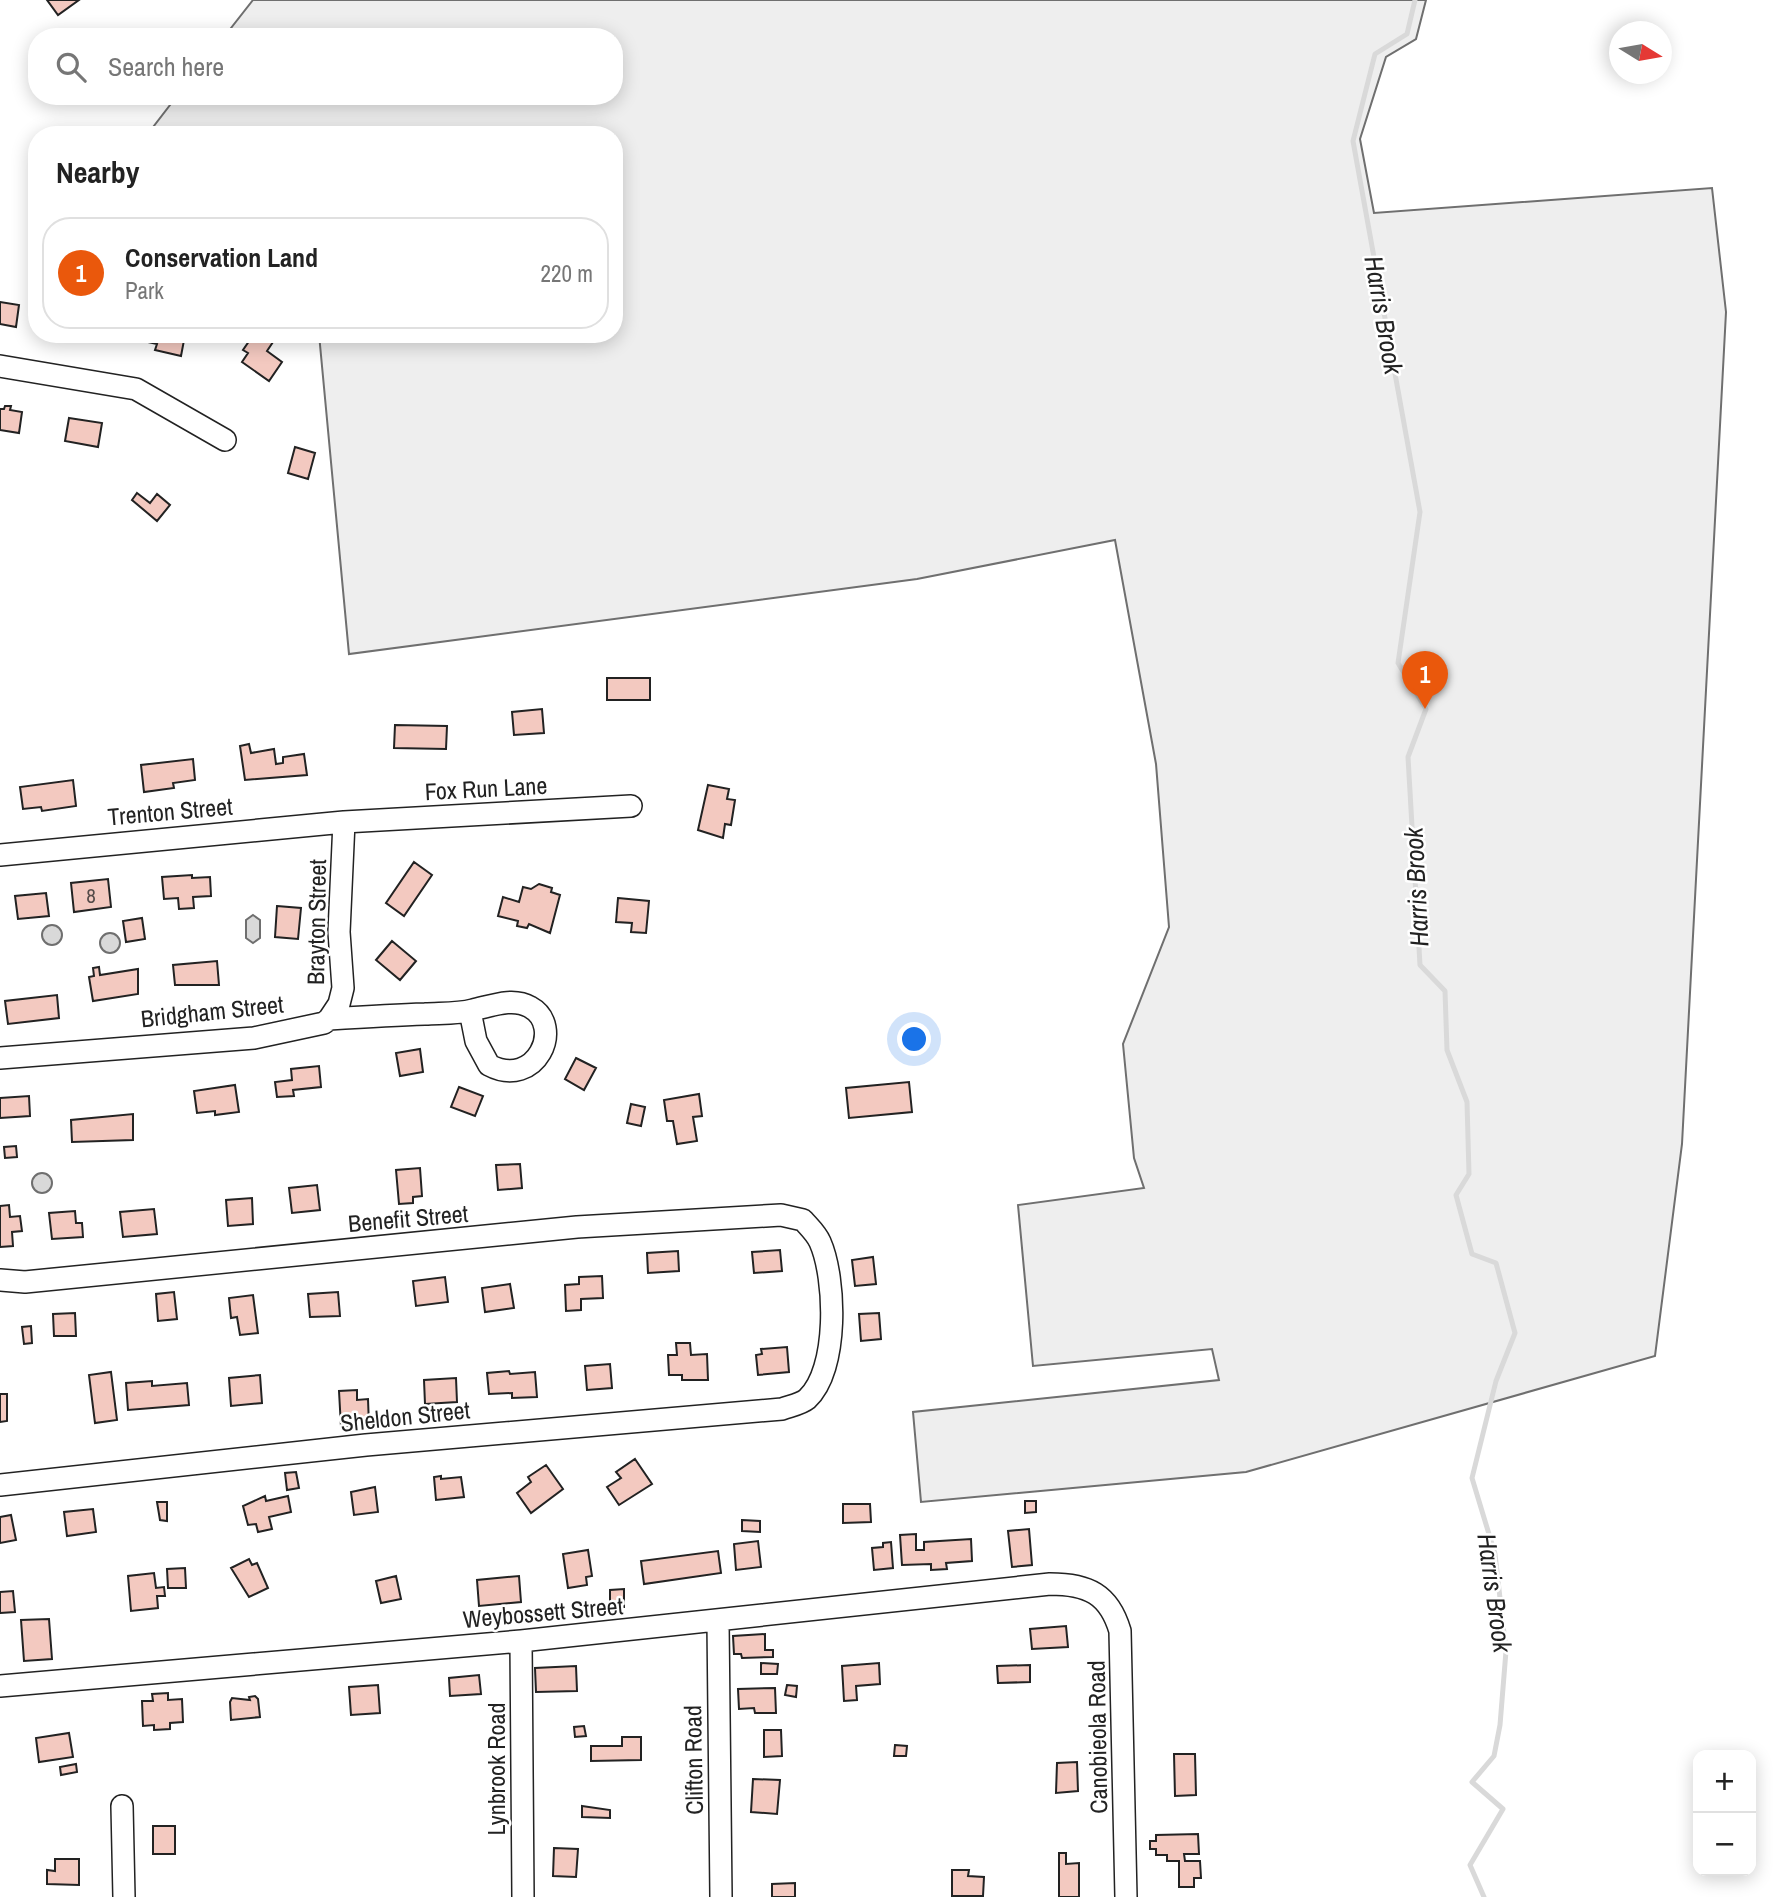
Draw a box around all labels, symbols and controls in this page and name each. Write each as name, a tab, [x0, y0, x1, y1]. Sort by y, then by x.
north arrow	[1609, 21, 1672, 84]
search box	[28, 28, 623, 105]
icon: search	[52, 48, 90, 86]
text: Search here	[108, 49, 224, 84]
text: Nearby	[56, 152, 139, 192]
text: Conservation Land	[125, 240, 318, 275]
water label: Harris Brook	[1356, 253, 1412, 378]
text: 1	[76, 258, 86, 289]
text: 220 m	[541, 258, 593, 289]
text: Park	[125, 275, 164, 306]
pin: 1	[1402, 651, 1448, 709]
street label: Fox Run Lane	[424, 769, 548, 807]
street label: Trenton Street	[106, 790, 234, 832]
water label: Harris Brook	[1395, 825, 1437, 948]
street label: Brayton Street	[299, 858, 333, 985]
house number: 8	[86, 881, 96, 910]
street label: Bridgham Street	[139, 988, 285, 1034]
your location	[897, 1022, 931, 1056]
street label: Benefit Street	[347, 1197, 470, 1239]
street label: Sheldon Street	[339, 1393, 472, 1439]
water label: Harris Brook	[1469, 1531, 1521, 1656]
street label: Weybossett Street	[462, 1589, 625, 1635]
street label: Canobieola Road	[1080, 1660, 1114, 1814]
street label: Lynbrook Road	[480, 1703, 512, 1835]
street label: Clifton Road	[676, 1705, 710, 1815]
map controls	[1693, 1750, 1756, 1876]
button: +	[1693, 1750, 1756, 1813]
button: −	[1693, 1813, 1756, 1876]

